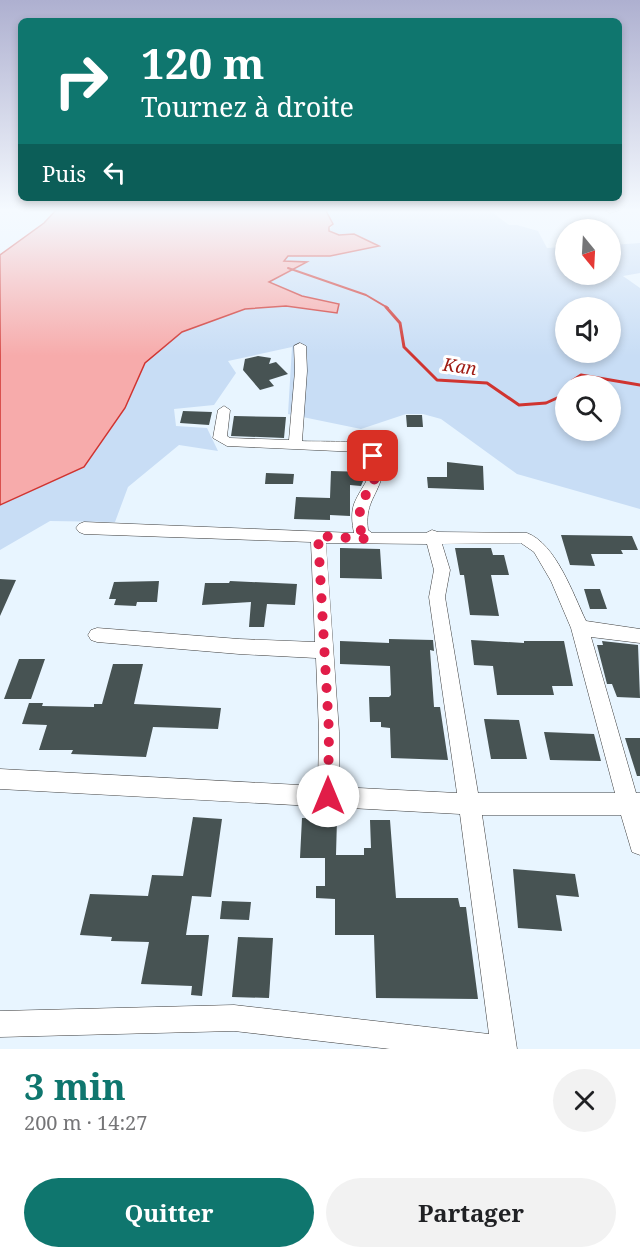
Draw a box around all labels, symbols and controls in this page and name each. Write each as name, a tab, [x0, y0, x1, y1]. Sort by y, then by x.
text: 120 m	[141, 34, 265, 91]
icon: right	[42, 42, 120, 120]
text: Tournez à droite	[141, 88, 354, 125]
icon: left	[98, 156, 131, 189]
text: Puis	[42, 158, 86, 188]
north arrow	[555, 219, 621, 285]
map controls	[555, 219, 621, 441]
button: sound	[555, 297, 621, 363]
water label: Kan	[441, 352, 479, 380]
button: search	[555, 375, 621, 441]
pin	[347, 430, 398, 481]
icon: arrive	[356, 439, 389, 472]
position arrow	[296, 764, 360, 828]
text: 3 min	[24, 1062, 126, 1111]
button: close	[553, 1069, 616, 1132]
text: 200 m · 14:27	[24, 1109, 147, 1136]
button: Quitter	[24, 1178, 314, 1247]
button: Partager	[326, 1178, 616, 1247]

